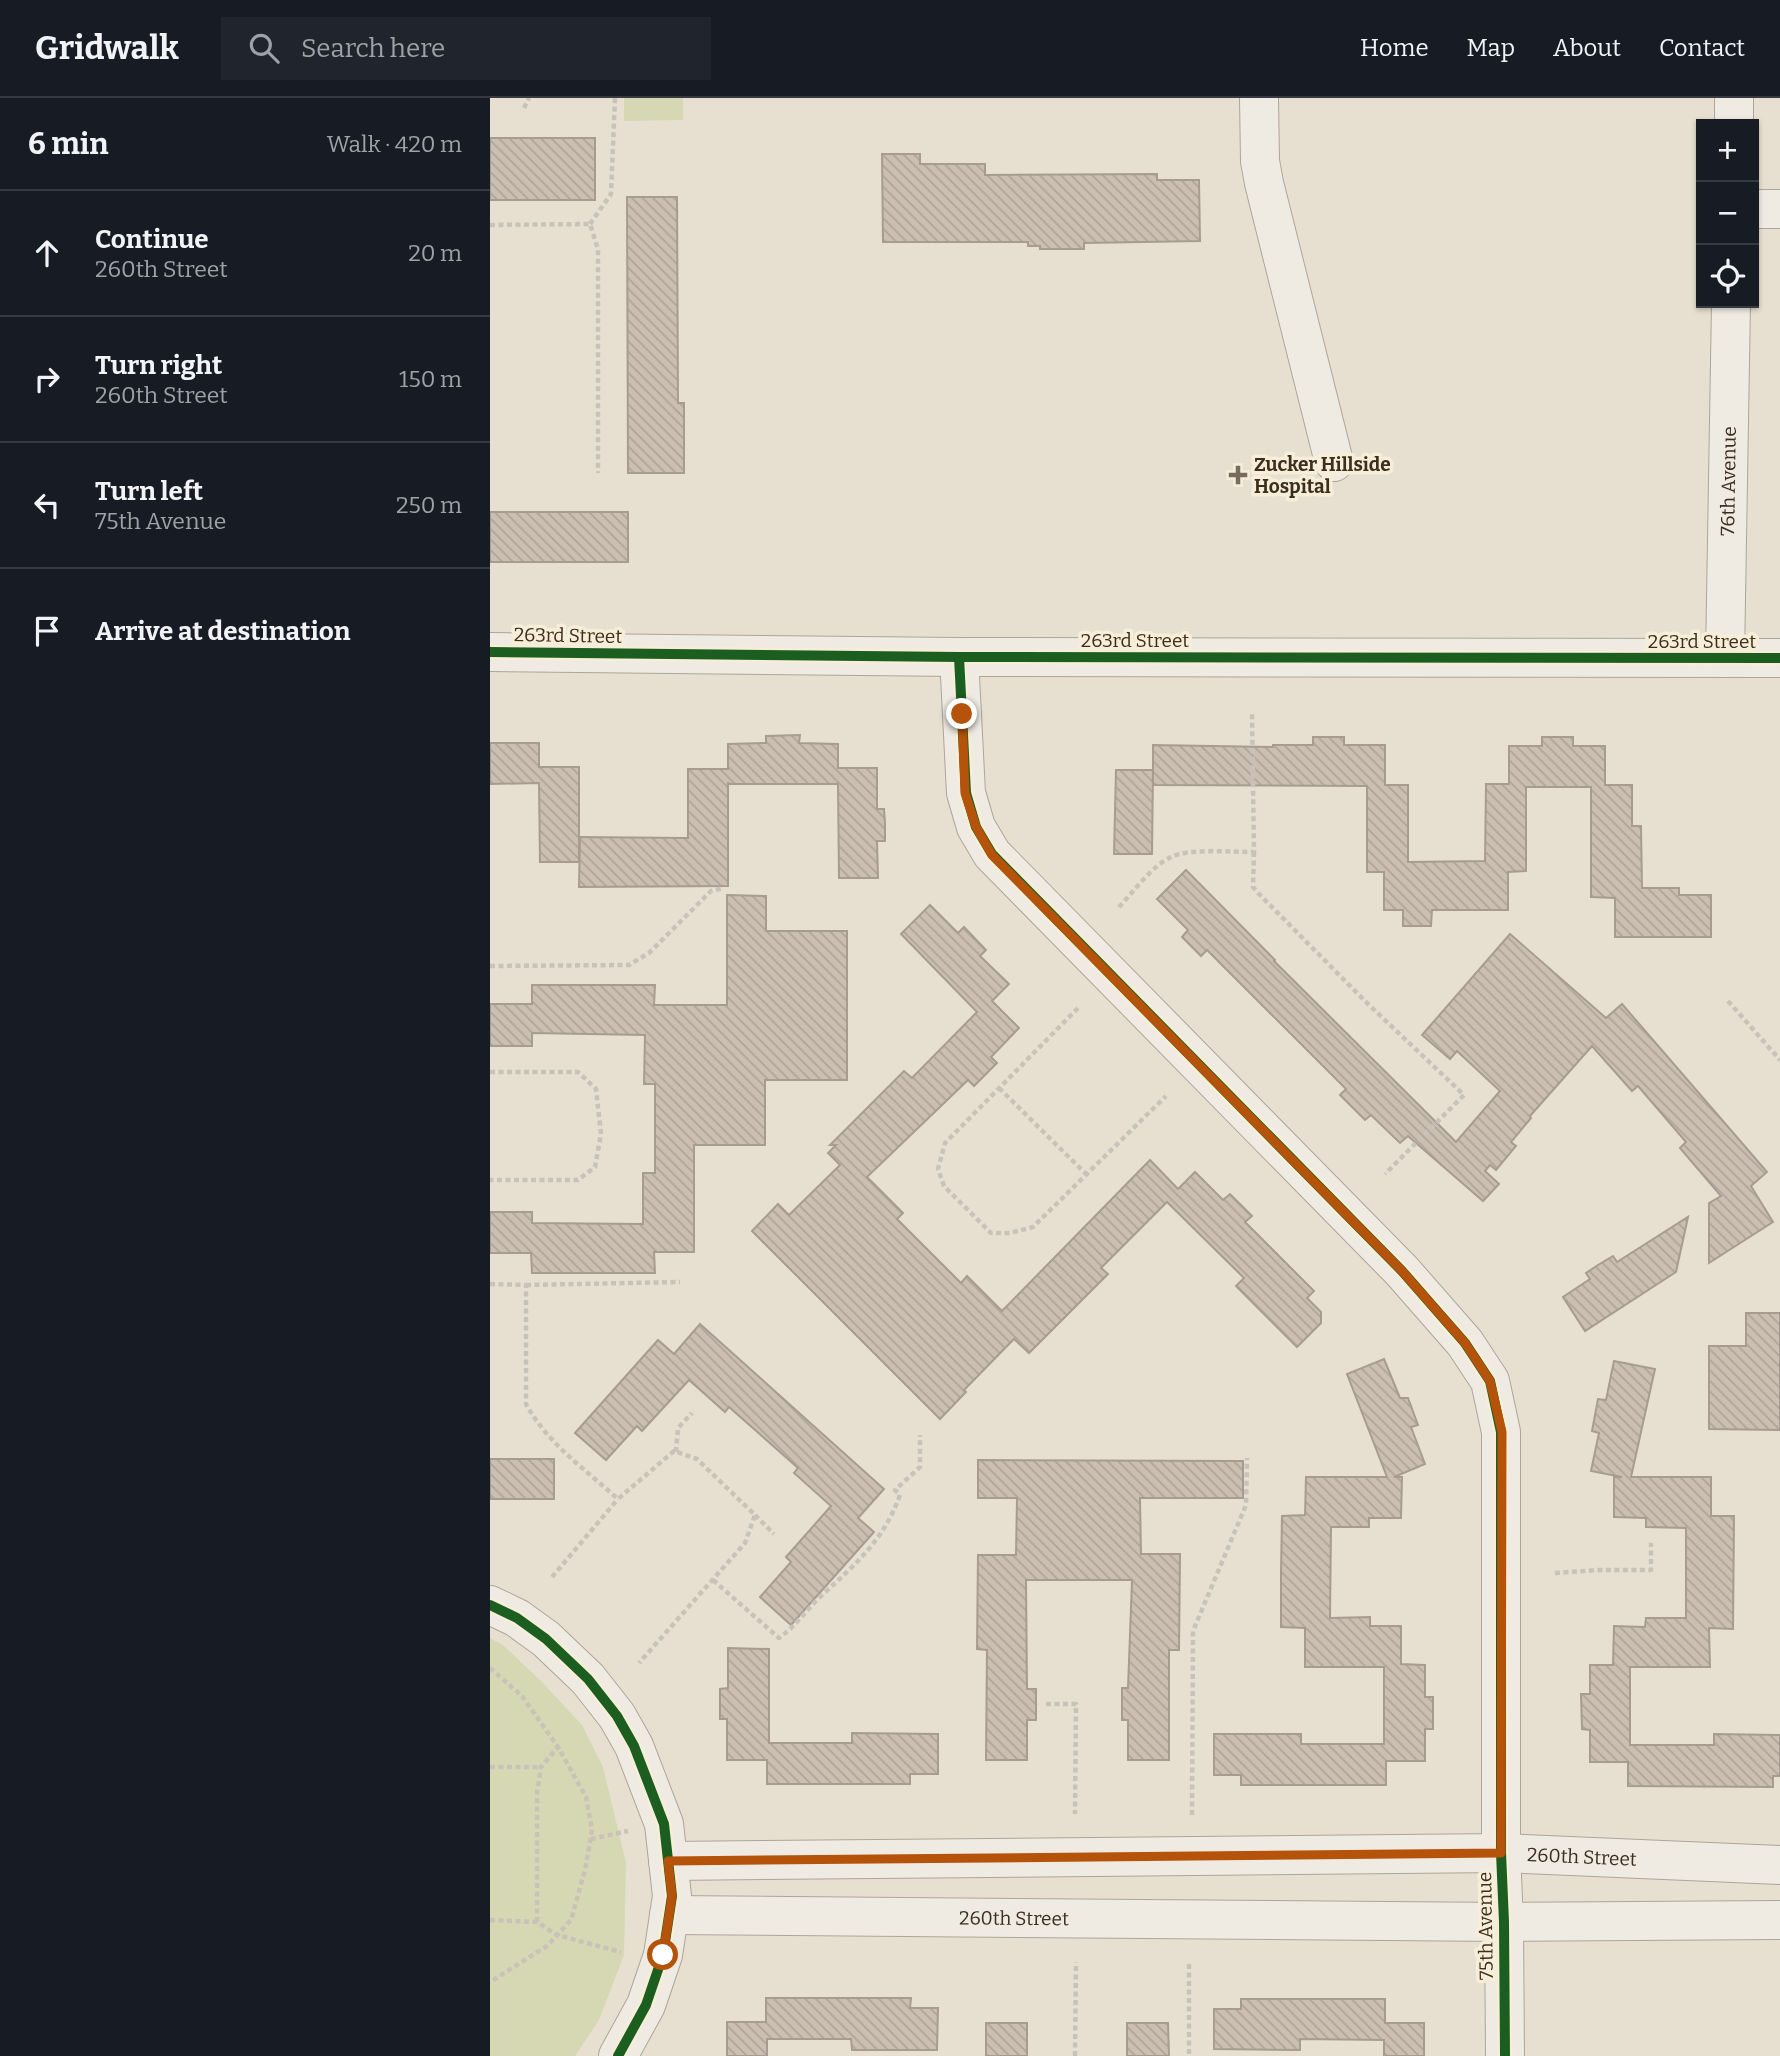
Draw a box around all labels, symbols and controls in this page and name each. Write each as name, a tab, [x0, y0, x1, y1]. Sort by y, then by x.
search box	[221, 17, 711, 80]
text: Gridwalk	[35, 28, 179, 68]
icon: search	[245, 29, 283, 67]
text: Search here	[301, 33, 445, 64]
text: Home	[1360, 34, 1429, 62]
text: Map	[1467, 34, 1515, 62]
text: About	[1553, 34, 1621, 62]
text: Contact	[1659, 34, 1745, 62]
map controls	[1696, 119, 1759, 308]
button: +	[1696, 119, 1759, 182]
text: 6 min	[28, 126, 109, 162]
text: Walk · 420 m	[327, 130, 462, 158]
button: −	[1696, 182, 1759, 245]
text: Continue	[95, 224, 209, 255]
icon: ahead	[28, 234, 66, 272]
text: 20 m	[408, 239, 462, 267]
button: locate	[1696, 245, 1759, 308]
text: 260th Street	[95, 255, 228, 283]
text: Turn right	[95, 350, 222, 381]
icon: right	[28, 360, 66, 398]
text: 150 m	[399, 365, 462, 393]
text: 260th Street	[95, 381, 228, 409]
street label: 76th Avenue	[1716, 426, 1741, 536]
place label: Zucker Hillside Hospital	[1254, 453, 1391, 498]
marker: Zucker Hillside Hospital	[1228, 465, 1248, 485]
text: Turn left	[95, 476, 203, 507]
icon: left	[28, 486, 66, 524]
text: 250 m	[396, 491, 462, 519]
text: 75th Avenue	[95, 507, 226, 535]
icon: arrive	[28, 612, 66, 650]
text: Arrive at destination	[95, 616, 350, 647]
street label: 263rd Street	[514, 623, 622, 648]
street label: 263rd Street	[1081, 629, 1189, 652]
street label: 263rd Street	[1648, 630, 1756, 653]
route end	[946, 698, 977, 729]
street label: 260th Street	[1527, 1843, 1637, 1871]
street label: 75th Avenue	[1473, 1872, 1498, 1980]
street label: 260th Street	[959, 1906, 1069, 1930]
route start	[647, 1939, 678, 1970]

